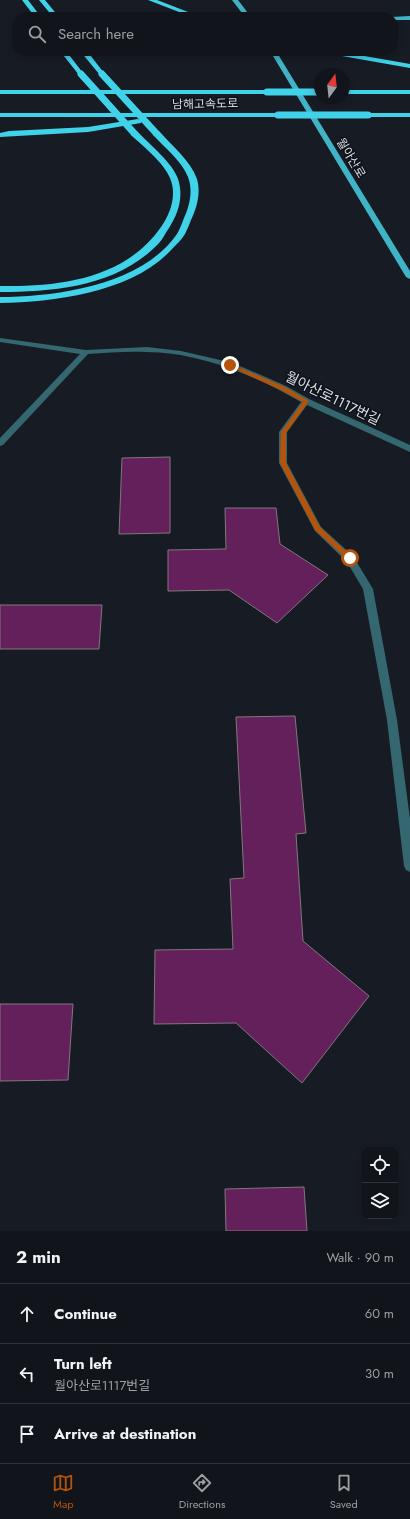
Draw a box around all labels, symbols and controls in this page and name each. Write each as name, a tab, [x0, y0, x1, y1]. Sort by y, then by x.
search box	[12, 12, 398, 56]
icon: search	[26, 23, 48, 45]
text: Search here	[58, 23, 134, 45]
north arrow	[314, 68, 350, 104]
street label: 남해고속도로	[172, 94, 238, 114]
street label: 월아산로	[332, 134, 370, 182]
route end	[221, 356, 239, 374]
street label: 월아산로1117번길	[282, 366, 384, 430]
route start	[341, 549, 359, 567]
map controls	[362, 1147, 398, 1219]
button: locate	[362, 1147, 398, 1183]
button: layers	[362, 1183, 398, 1219]
text: 2 min	[16, 1245, 61, 1269]
text: Walk · 90 m	[326, 1248, 394, 1267]
icon: ahead	[16, 1303, 38, 1325]
text: Continue	[54, 1303, 117, 1325]
text: 60 m	[365, 1304, 394, 1323]
text: Turn left	[54, 1353, 112, 1375]
icon: left	[16, 1363, 38, 1385]
text: 30 m	[365, 1364, 394, 1383]
text: 월아산로1117번길	[54, 1376, 150, 1395]
icon: arrive	[16, 1423, 38, 1445]
text: Arrive at destination	[54, 1423, 196, 1445]
tab: Map	[52, 1472, 74, 1512]
tab: Directions	[179, 1472, 225, 1512]
tab: Saved	[330, 1472, 358, 1512]

